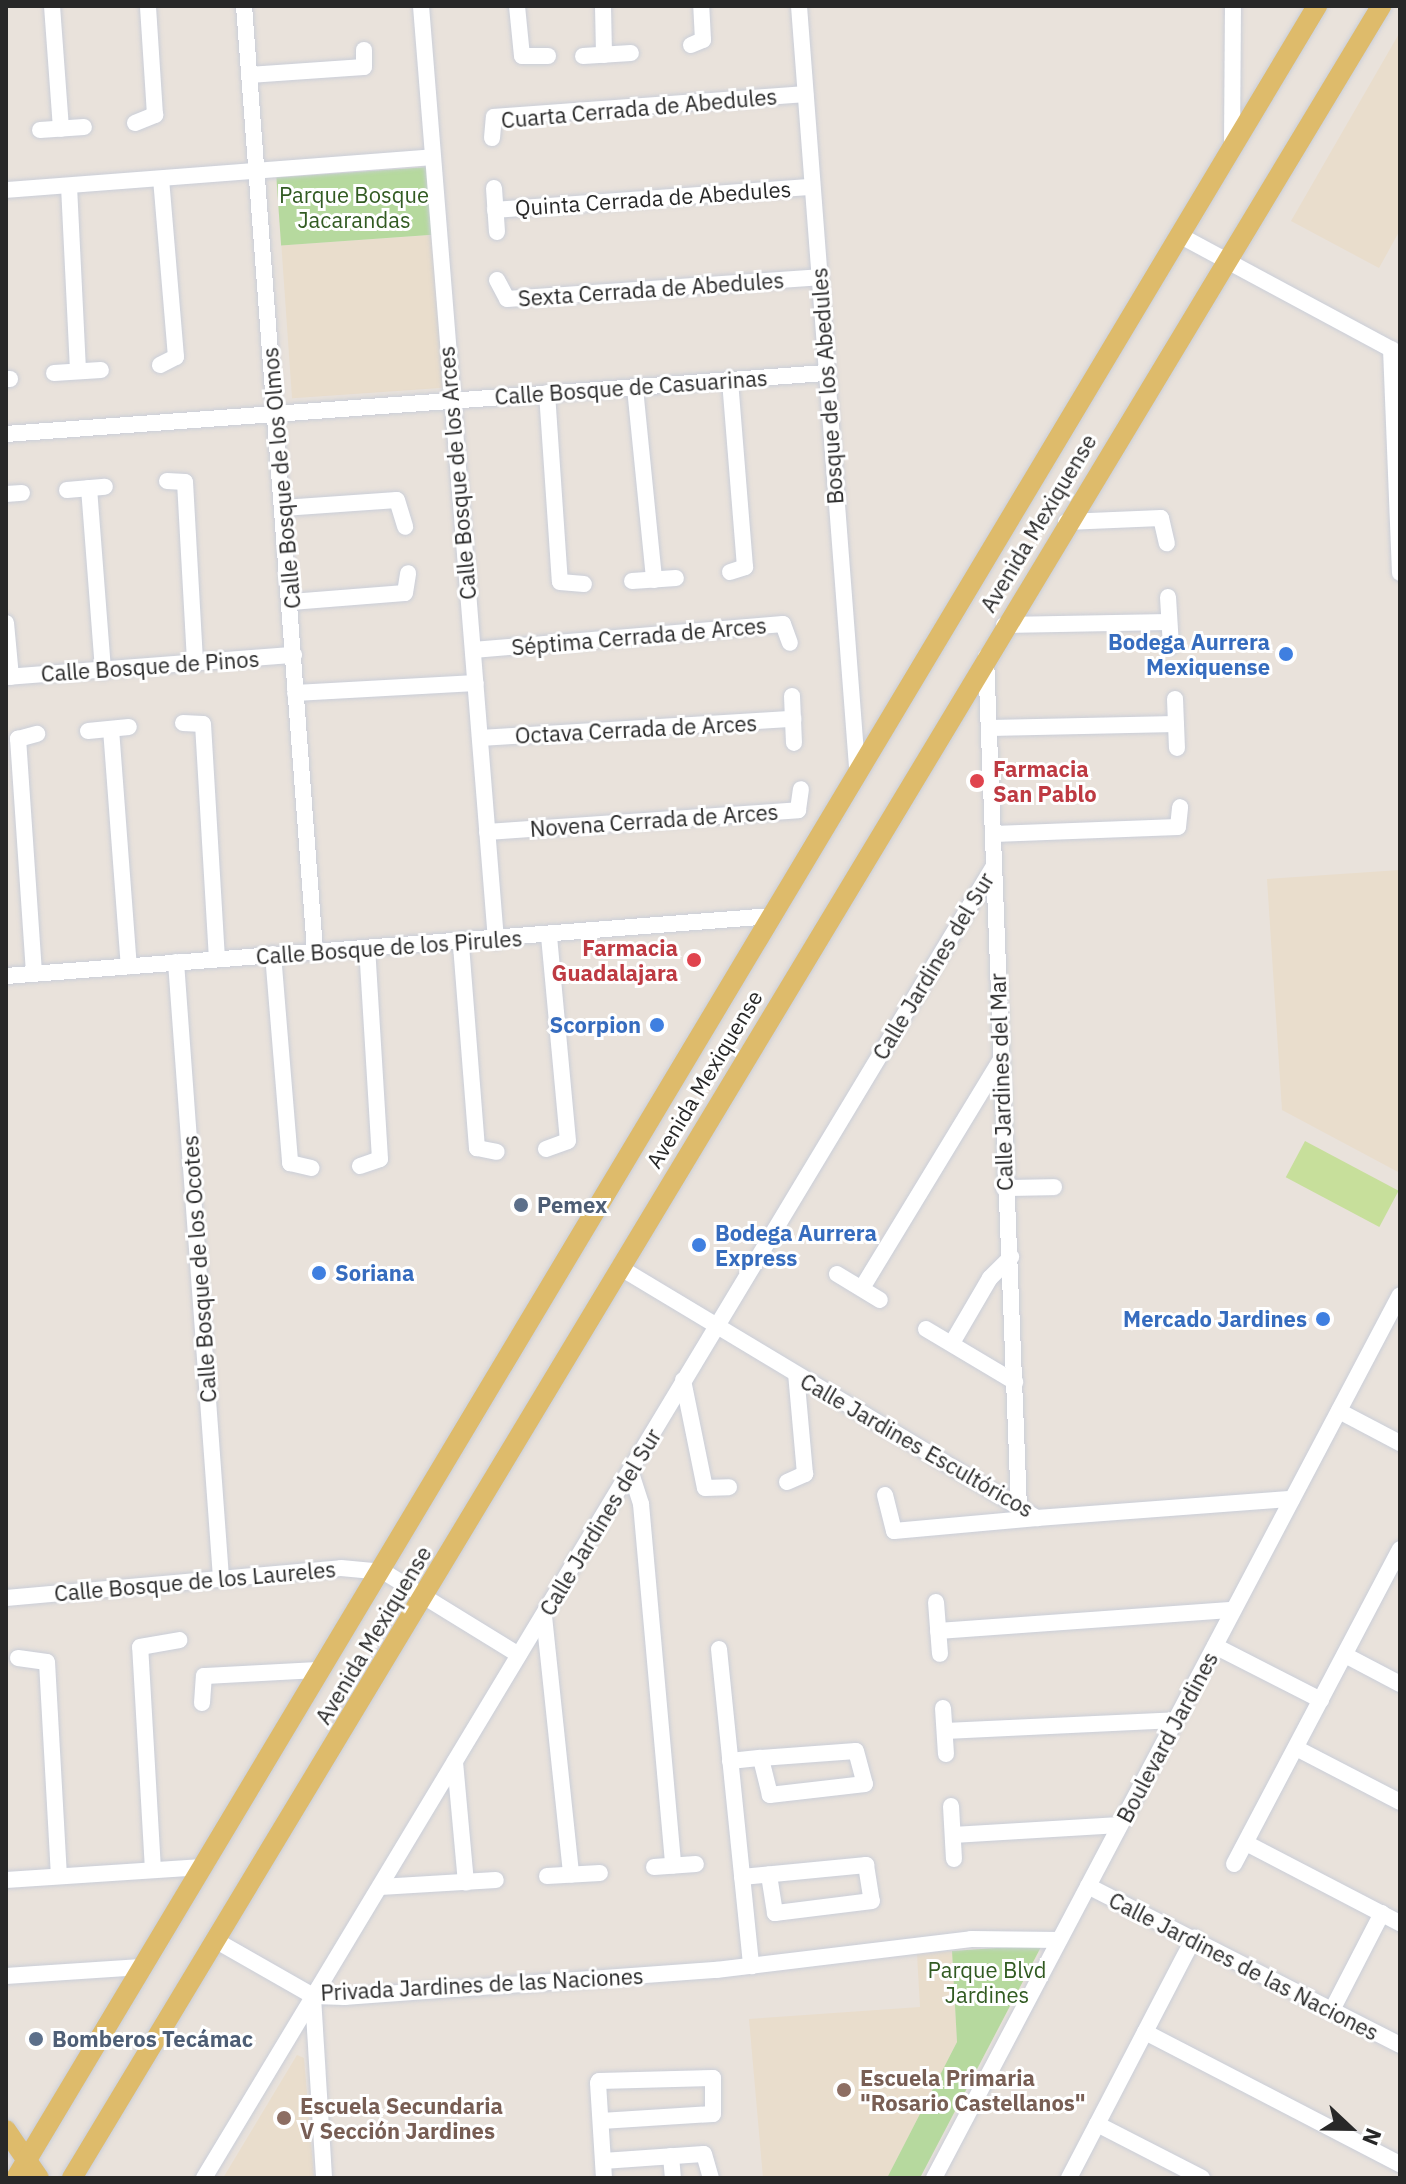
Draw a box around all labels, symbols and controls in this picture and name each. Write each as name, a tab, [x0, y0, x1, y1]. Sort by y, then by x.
street label: Cuarta Cerrada de Abedules	[500, 83, 778, 133]
street label: Quinta Cerrada de Abedules	[514, 175, 792, 221]
park label: Parque Bosque Jacarandas	[279, 181, 429, 232]
street label: Sexta Cerrada de Abedules	[517, 267, 785, 311]
street label: Bosque de los Abedules	[806, 267, 848, 505]
street label: Calle Bosque de los Arces	[433, 345, 481, 601]
street label: Calle Bosque de los Olmos	[256, 346, 306, 610]
street label: Calle Bosque de Casuarinas	[494, 364, 768, 410]
street label: Avenida Mexiquense	[974, 429, 1102, 617]
street label: Séptima Cerrada de Arces	[510, 612, 768, 660]
place label: Bodega Aurrera Mexiquense	[1108, 628, 1270, 680]
street label: Calle Bosque de Pinos	[40, 645, 260, 687]
marker: Bodega Aurrera Mexiquense	[1277, 645, 1295, 663]
street label: Octava Cerrada de Arces	[514, 709, 758, 749]
place label: Farmacia San Pablo	[993, 755, 1097, 806]
marker: Farmacia San Pablo	[968, 772, 986, 790]
street label: Novena Cerrada de Arces	[529, 798, 779, 842]
street label: Calle Jardines del Sur	[867, 868, 999, 1064]
street label: Calle Bosque de los Pirules	[255, 925, 523, 969]
place label: Farmacia Guadalajara	[552, 934, 678, 986]
marker: Farmacia Guadalajara	[685, 951, 703, 969]
street label: Calle Jardines del Mar	[984, 973, 1018, 1191]
street label: Avenida Mexiquense	[640, 985, 768, 1173]
place label: Scorpion	[550, 1012, 641, 1038]
marker: Scorpion	[648, 1016, 666, 1034]
street label: Calle Bosque de los Ocotes	[176, 1134, 222, 1404]
place label: Pemex	[537, 1192, 607, 1218]
marker: Pemex	[512, 1196, 530, 1214]
place label: Bodega Aurrera Express	[715, 1219, 877, 1270]
marker: Bodega Aurrera Express	[690, 1236, 708, 1254]
place label: Soriana	[335, 1260, 414, 1286]
marker: Soriana	[310, 1264, 328, 1282]
place label: Mercado Jardines	[1123, 1306, 1307, 1332]
marker: Mercado Jardines	[1314, 1310, 1332, 1328]
street label: Calle Jardines Escultóricos	[796, 1367, 1038, 1523]
street label: Calle Jardines del Sur	[534, 1424, 666, 1620]
street label: Avenida Mexiquense	[309, 1541, 437, 1729]
street label: Calle Bosque de los Laureles	[53, 1556, 337, 1606]
street label: Boulevard Jardines	[1111, 1647, 1223, 1827]
street label: Calle Jardines de las Naciones	[1105, 1886, 1383, 2046]
park label: Parque Blvd Jardines	[928, 1956, 1046, 2008]
street label: Privada Jardines de las Naciones	[320, 1962, 644, 2006]
place label: Bomberos Tecámac	[52, 2026, 253, 2052]
marker: Bomberos Tecámac	[27, 2030, 45, 2048]
place label: Escuela Primaria "Rosario Castellanos"	[860, 2064, 1085, 2116]
marker: Escuela Primaria "Rosario Castellanos"	[835, 2081, 853, 2099]
north arrow	[1310, 2088, 1390, 2168]
place label: Escuela Secundaria V Sección Jardines	[300, 2092, 503, 2144]
marker: Escuela Secundaria V Sección Jardines	[275, 2109, 293, 2127]
text: N	[1356, 2124, 1389, 2150]

